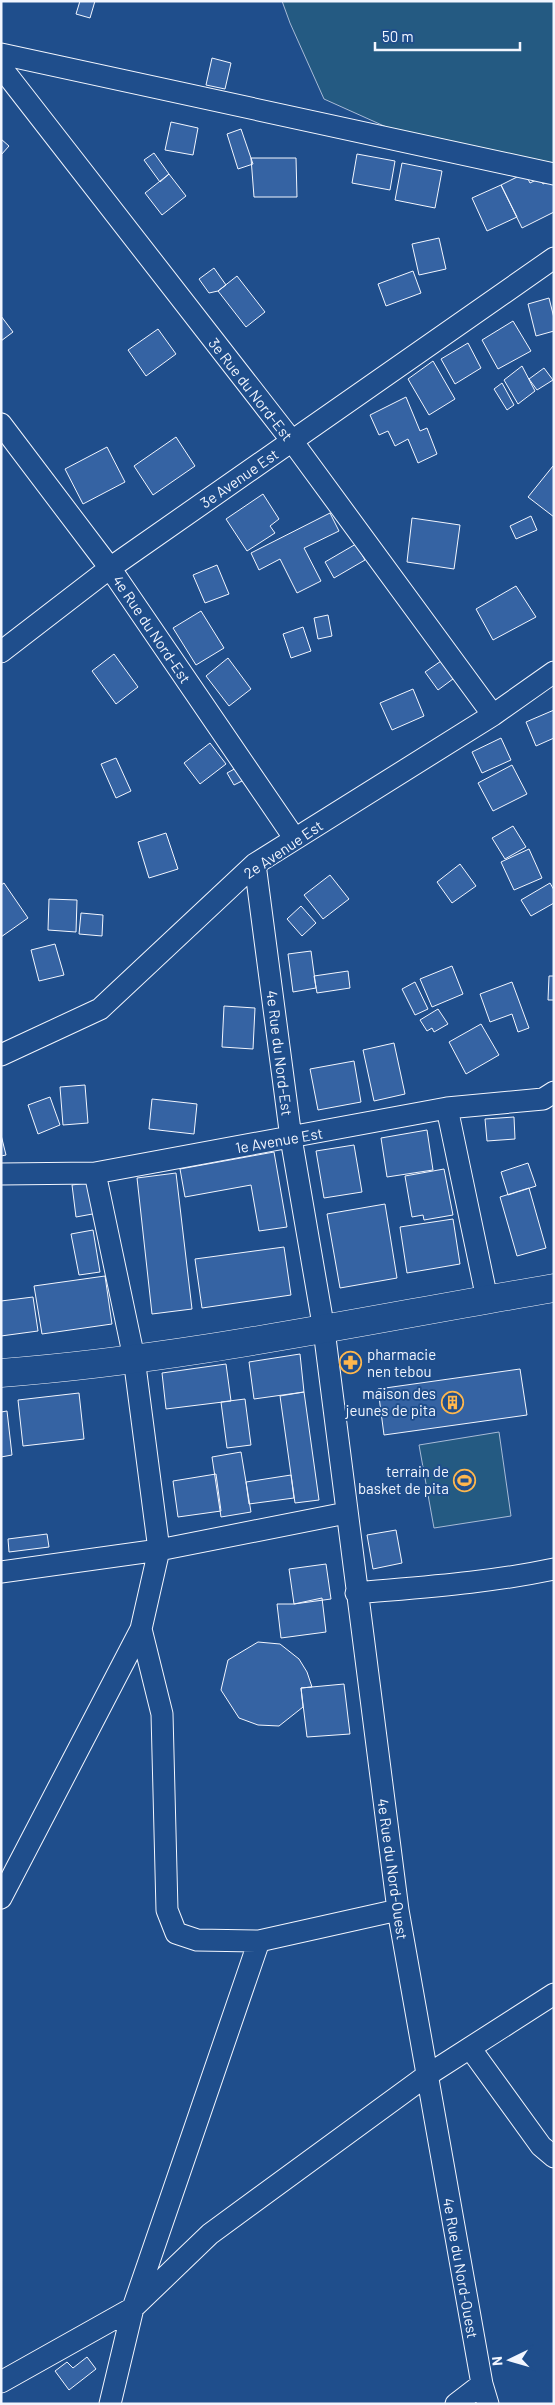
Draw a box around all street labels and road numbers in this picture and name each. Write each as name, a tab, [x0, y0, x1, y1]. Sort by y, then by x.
street label: 3e Rue du Nord-Est	[205, 334, 297, 444]
street label: 3e Avenue Est	[197, 444, 281, 512]
street label: 4e Rue du Nord-Est	[109, 572, 195, 686]
street label: 2e Avenue Est	[240, 816, 326, 882]
street label: 4e Rue du Nord-Est	[263, 989, 297, 1117]
street label: 1e Avenue Est	[234, 1123, 324, 1157]
street label: 4e Rue du Nord-Ouest	[374, 1797, 412, 1941]
street label: 4e Rue du Nord-Ouest	[440, 2196, 482, 2340]

